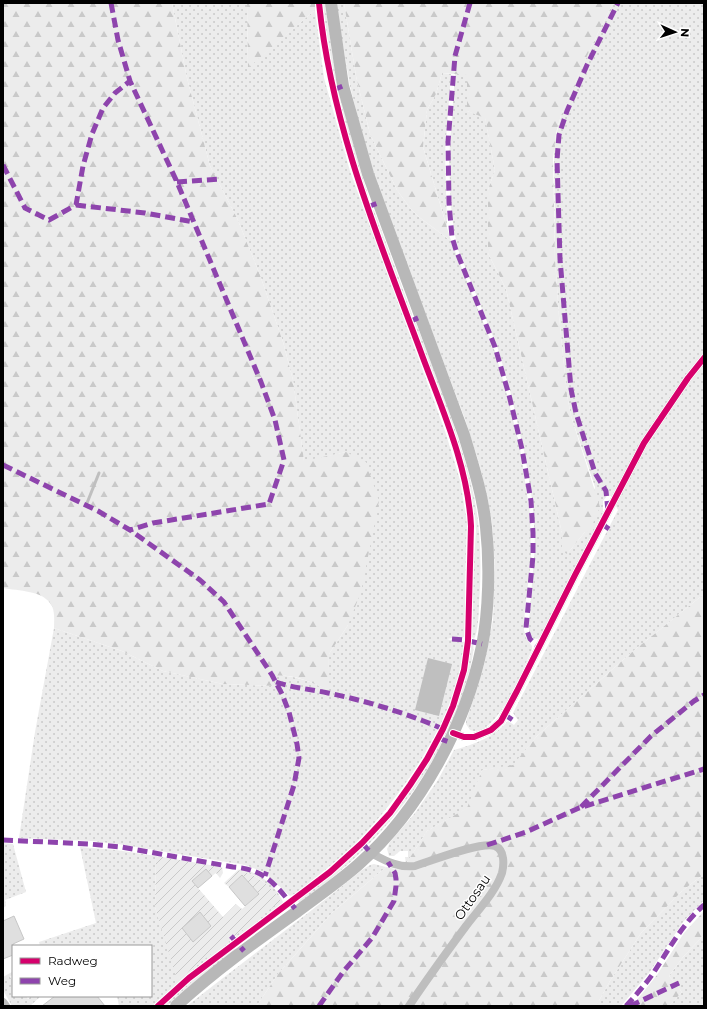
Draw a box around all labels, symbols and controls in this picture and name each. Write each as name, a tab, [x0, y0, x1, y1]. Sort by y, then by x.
north arrow	[655, 12, 695, 52]
text: N	[678, 28, 692, 37]
street label: Ottosau	[451, 871, 493, 923]
legend	[12, 945, 152, 997]
text: Radweg	[48, 953, 98, 968]
text: Weg	[48, 973, 76, 988]

